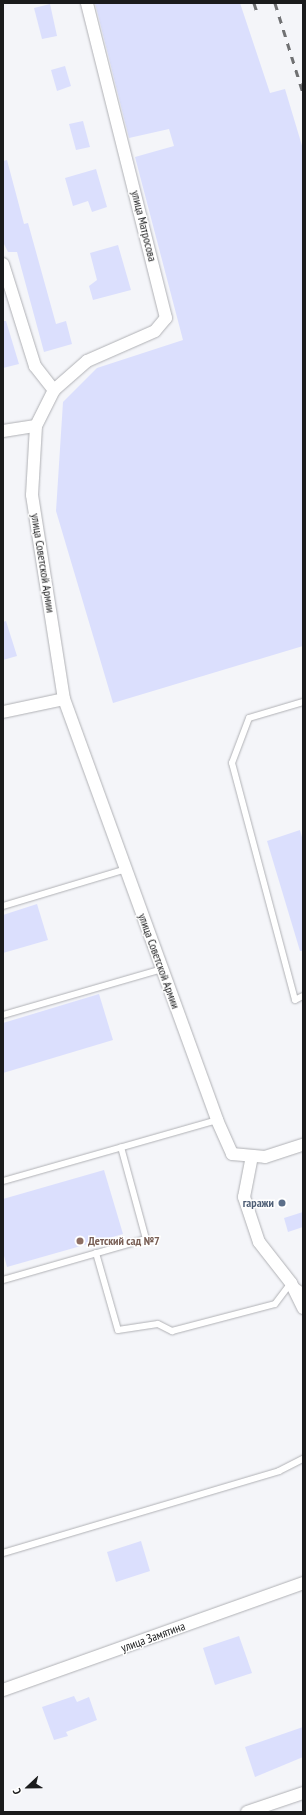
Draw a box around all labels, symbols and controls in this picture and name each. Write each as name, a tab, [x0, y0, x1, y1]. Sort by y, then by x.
street label: улица Матросова	[128, 189, 160, 263]
street label: улица Советской Армии	[28, 512, 58, 614]
street label: улица Советской Армии	[135, 911, 183, 1011]
place label: гаражи	[243, 1196, 274, 1210]
marker: гаражи	[277, 1198, 287, 1208]
place label: Детский сад №7	[88, 1234, 160, 1248]
marker: Детский сад №7	[75, 1236, 85, 1246]
street label: улица Замятина	[119, 1619, 187, 1655]
north arrow	[8, 1767, 48, 1807]
text: С	[9, 1787, 24, 1796]

